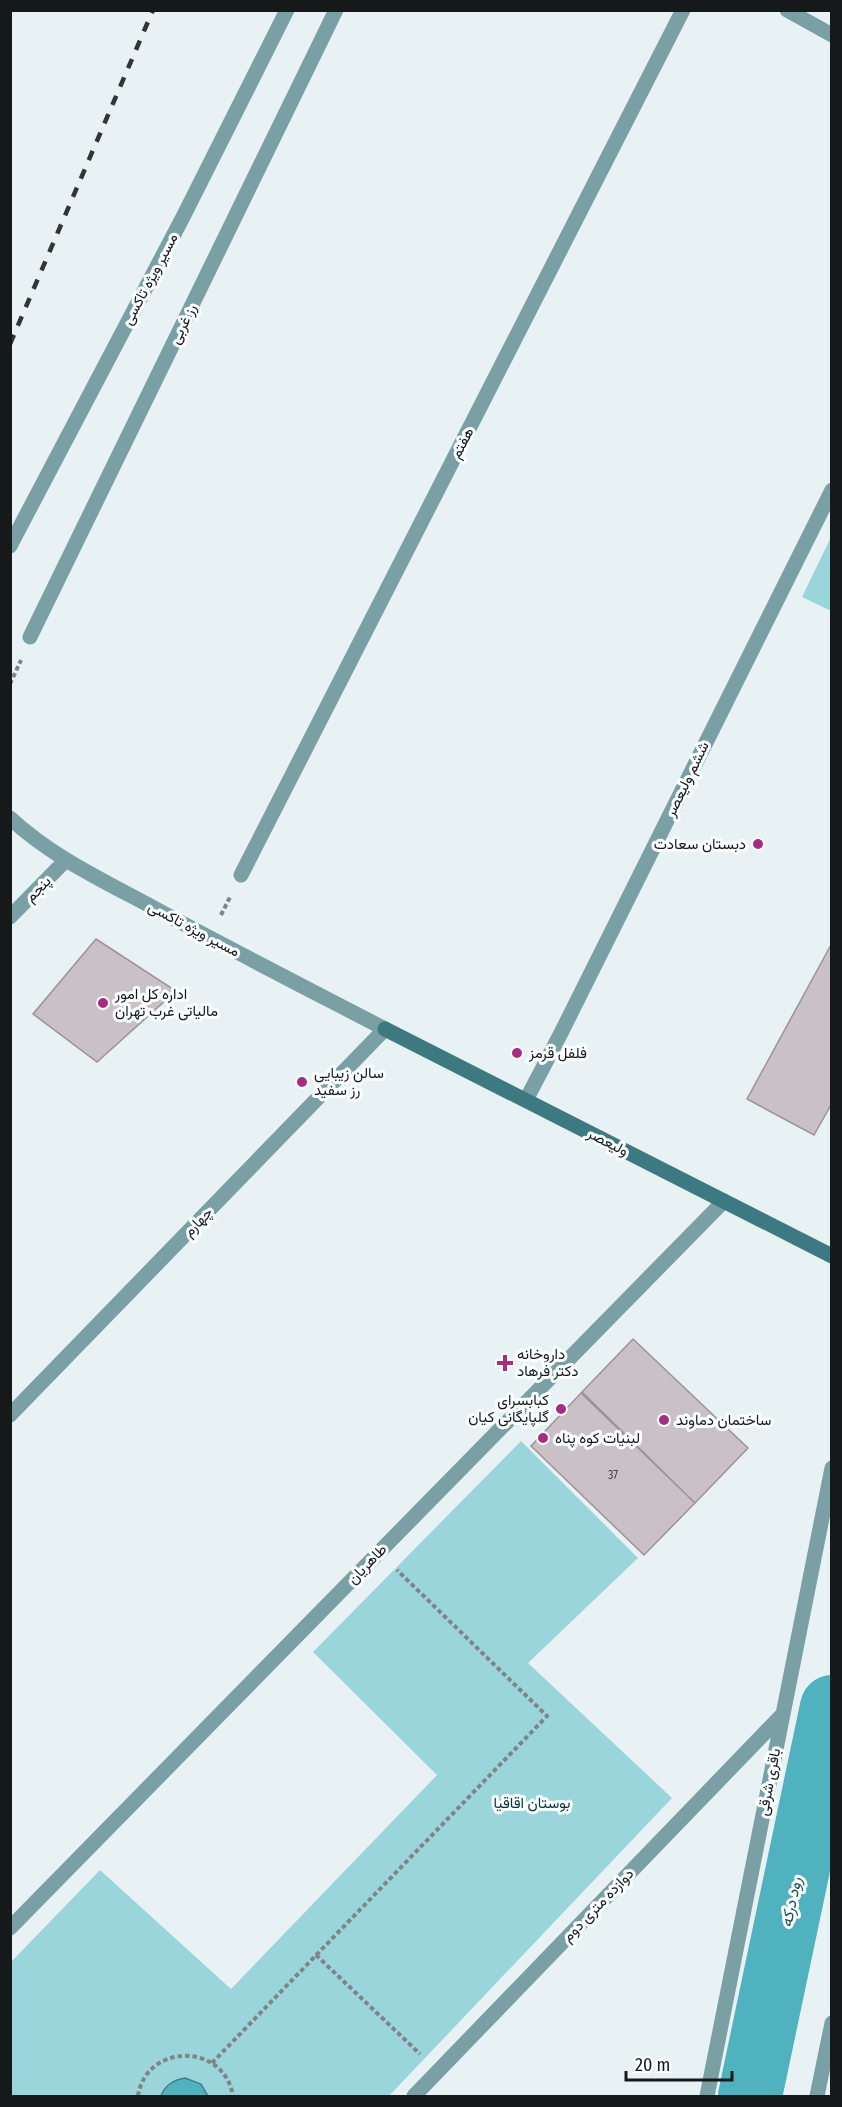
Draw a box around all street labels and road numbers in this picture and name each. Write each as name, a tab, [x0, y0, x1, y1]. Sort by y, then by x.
street label: مسیر ویژه تاکسی	[118, 230, 183, 328]
street label: رز غربی	[166, 301, 201, 347]
street label: هفتم	[447, 424, 478, 462]
street label: ششم ولیعصر	[661, 738, 714, 821]
street label: پنجم	[21, 872, 55, 907]
street label: مسیر ویژه تاکسی	[145, 897, 243, 962]
street label: ولیعصر	[584, 1124, 632, 1160]
street label: چهارم	[180, 1203, 217, 1241]
street label: طاهریان	[344, 1540, 391, 1588]
street label: باقری شرقی	[754, 1747, 785, 1817]
street label: دوازده متری دوم	[559, 1865, 638, 1946]

